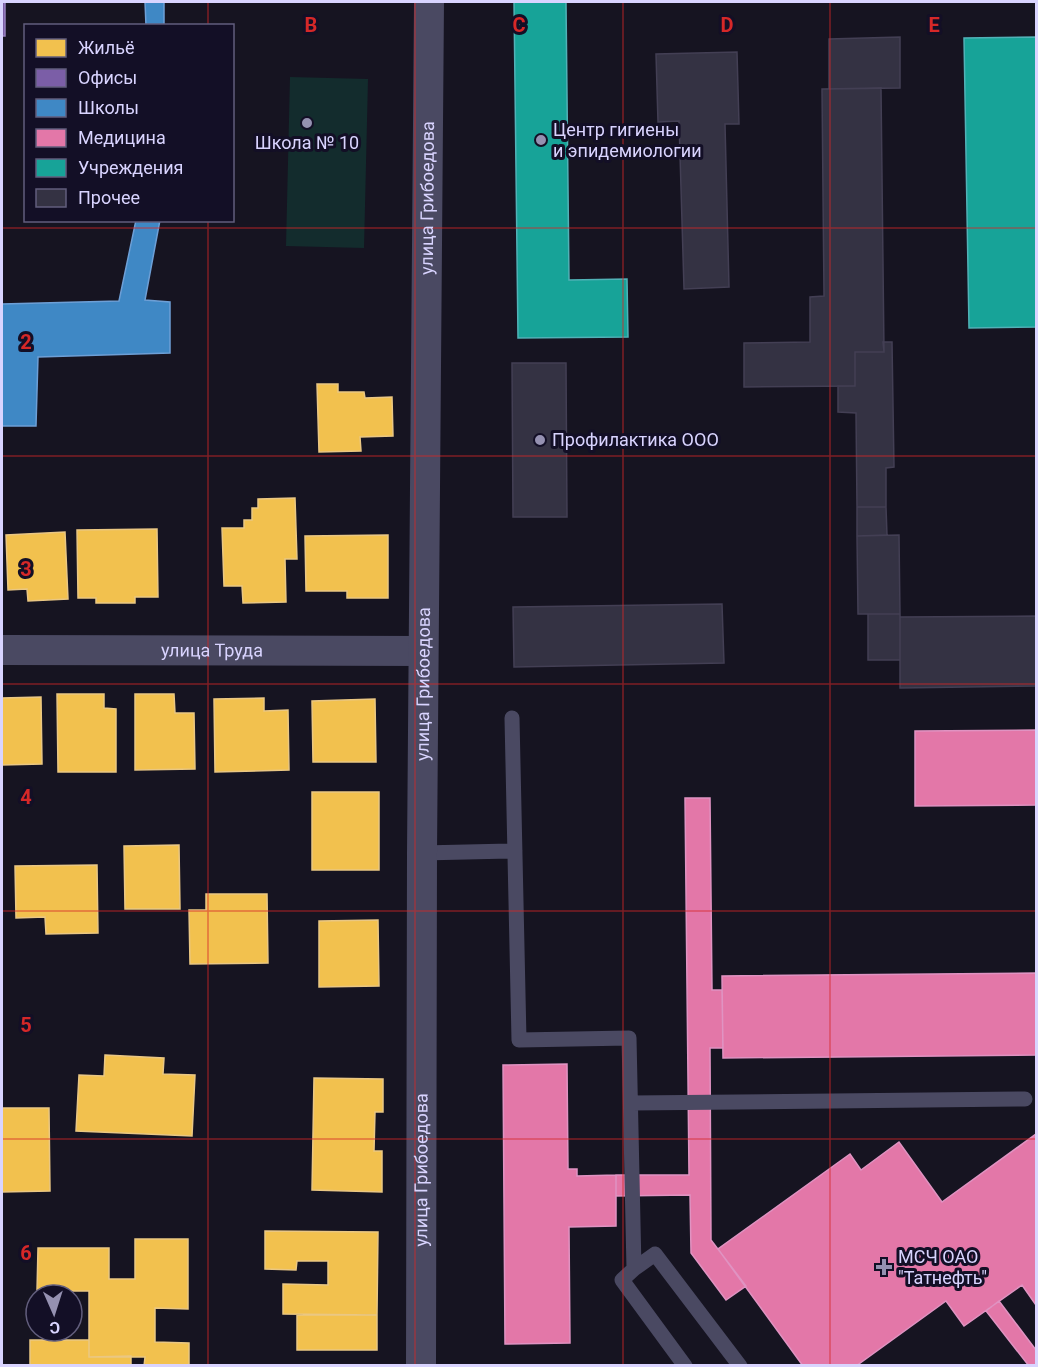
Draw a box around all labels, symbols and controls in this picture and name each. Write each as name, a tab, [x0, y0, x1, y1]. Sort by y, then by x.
text: B	[305, 13, 317, 37]
text: C	[512, 13, 526, 37]
text: D	[721, 13, 734, 37]
text: E	[928, 13, 940, 37]
legend	[24, 24, 234, 222]
text: Жильё	[78, 37, 134, 58]
text: Офисы	[78, 67, 137, 88]
text: Школы	[78, 97, 139, 118]
marker: Школа № 10	[300, 116, 314, 130]
place label: Центр гигиены и эпидемиологии	[553, 119, 702, 161]
street label: улица Грибоедова	[416, 121, 438, 275]
text: Медицина	[78, 127, 166, 148]
place label: Школа № 10	[255, 132, 359, 153]
marker: Центр гигиены и эпидемиологии	[534, 133, 548, 147]
text: Учреждения	[78, 157, 183, 178]
text: Прочее	[78, 187, 140, 208]
text: 2	[20, 330, 32, 354]
place label: Профилактика ООО	[552, 429, 719, 450]
marker: Профилактика ООО	[533, 433, 547, 447]
text: 3	[20, 557, 32, 581]
street label: улица Грибоедова	[412, 607, 434, 761]
street label: улица Труда	[161, 639, 263, 661]
text: 4	[20, 785, 32, 809]
text: 5	[20, 1013, 32, 1037]
street label: улица Грибоедова	[410, 1093, 432, 1247]
text: 6	[20, 1241, 32, 1265]
place label: МСЧ ОАО "Татнефть"	[898, 1246, 987, 1288]
marker: МСЧ ОАО "Татнефть"	[875, 1258, 893, 1276]
north arrow	[24, 1283, 84, 1343]
text: С	[49, 1318, 60, 1337]

